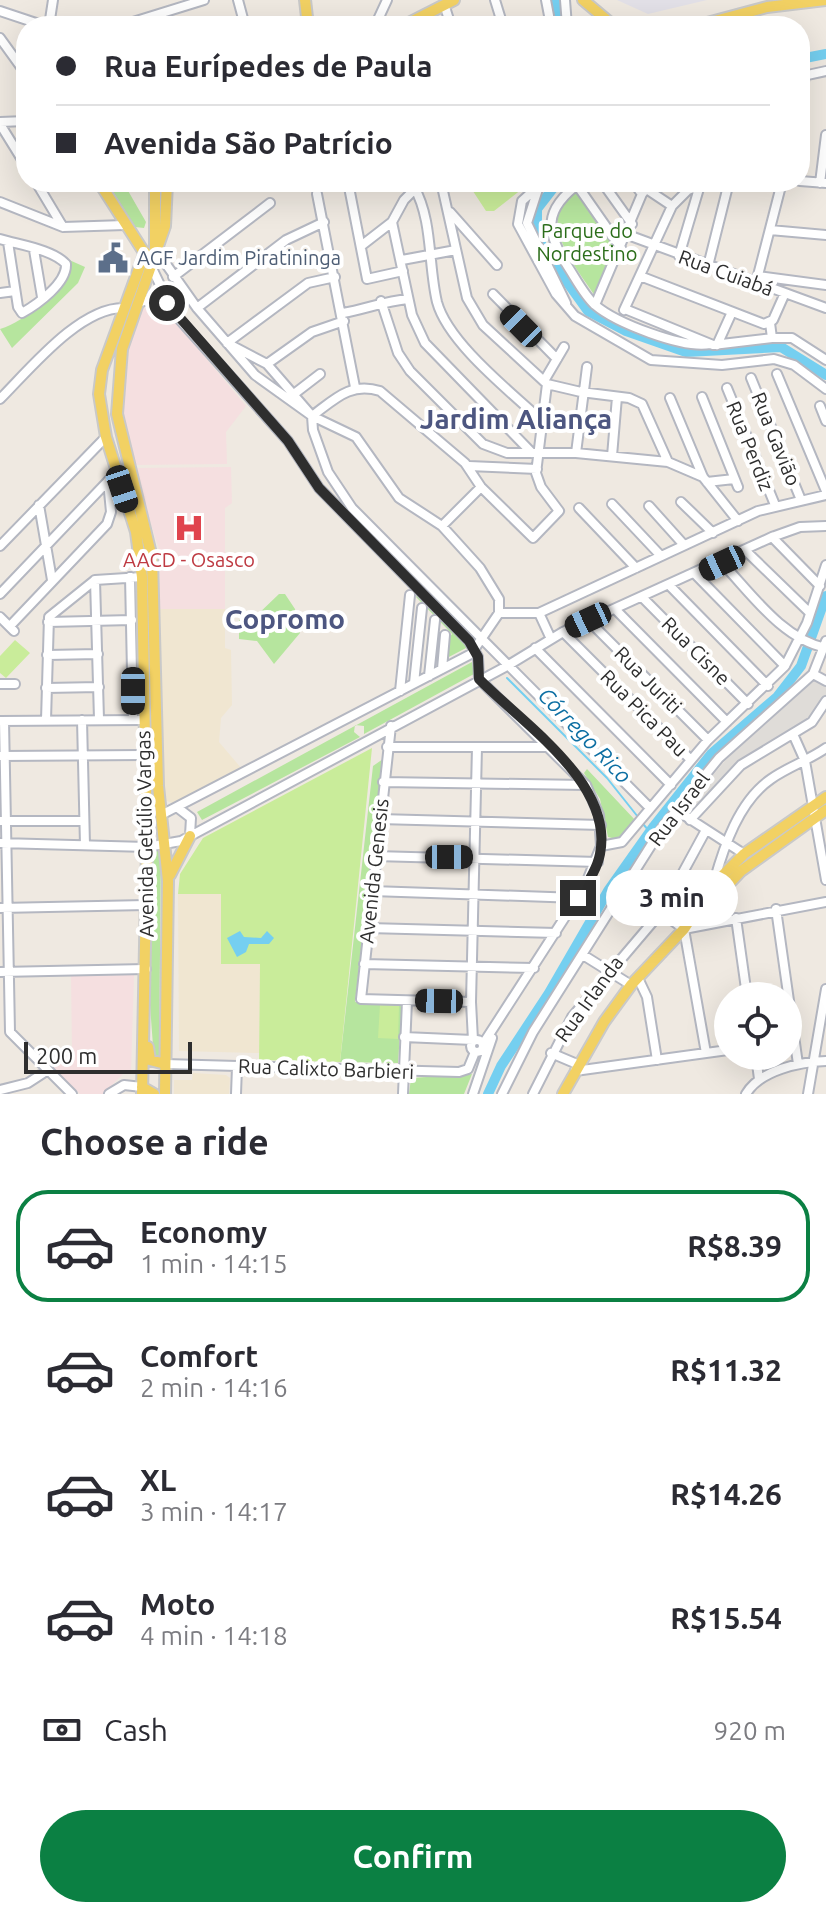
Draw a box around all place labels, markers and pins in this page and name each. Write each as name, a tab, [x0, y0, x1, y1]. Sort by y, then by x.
public building icon: AGF Jardim Piratininga	[96, 241, 130, 275]
place label: AGF Jardim Piratininga	[137, 246, 341, 269]
hospital icon: AACD - Osasco	[172, 511, 206, 545]
place label: AACD - Osasco	[123, 548, 255, 571]

